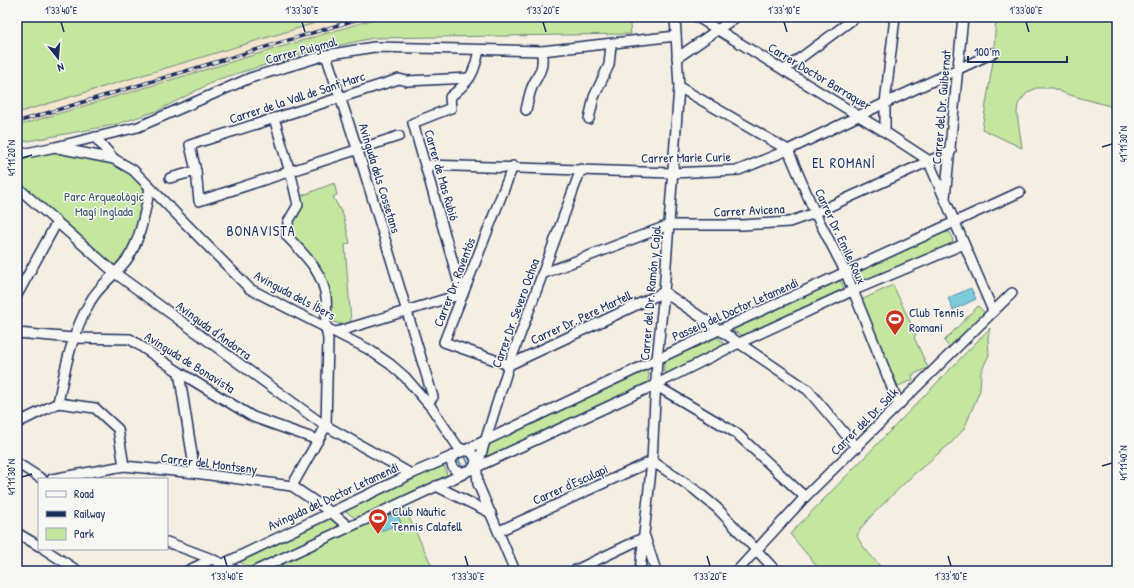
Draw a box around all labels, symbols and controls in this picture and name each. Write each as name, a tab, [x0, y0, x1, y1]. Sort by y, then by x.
text: 1°33'40"E	[45, 4, 78, 17]
text: 1°33'30"E	[286, 4, 319, 17]
text: 1°33'20"E	[526, 4, 560, 17]
text: 1°33'10"E	[768, 4, 801, 17]
text: 1°33'00"E	[1010, 4, 1043, 17]
street label: Carrer Puigmal	[263, 32, 339, 68]
north arrow	[38, 38, 78, 78]
street label: Carrer Doctor Barraquer	[765, 38, 875, 114]
scale bar	[968, 38, 1067, 64]
text: 100 m	[974, 43, 1000, 60]
street label: Carrer del Dr. Guibernat	[927, 49, 955, 165]
text: N	[56, 60, 66, 75]
street label: Carrer de la Vall de Sant Marc	[227, 67, 367, 127]
street label: Avinguda dels Cossetans	[355, 121, 405, 235]
text: 41°11'30"N	[1117, 126, 1130, 162]
street label: Carrer de Mas Rubió	[420, 127, 464, 223]
text: 41°11'20"N	[5, 140, 18, 176]
street label: Carrer Marie Curie	[641, 147, 731, 167]
district label: EL ROMANÍ	[812, 153, 876, 172]
street label: Carrer Dr. Emile Roux	[811, 185, 871, 287]
park label: Parc Arqueològic Magí Inglada	[64, 187, 144, 220]
street label: Carrer Avicena	[713, 199, 785, 221]
district label: BONAVISTA	[226, 221, 296, 240]
street label: Carrer del Dr. Ramón y Cajal	[635, 224, 665, 361]
street label: Carrer Dr. Raventós	[429, 235, 479, 329]
street label: Carrer Dr. Severo Ochoa	[487, 256, 543, 370]
street label: Avinguda dels Íbers	[251, 266, 339, 324]
street label: Passeig del Doctor Letamendi	[669, 273, 801, 345]
street label: Carrer Dr. Pere Martell	[527, 285, 635, 348]
street label: Avinguda d'Andorra	[173, 296, 255, 364]
place label: Club Tennis Romaní	[909, 303, 964, 336]
sports icon: Club Tennis Romaní	[884, 308, 906, 336]
street label: Avinguda de Bonavista	[141, 327, 239, 397]
street label: Carrer del Dr. Salk	[826, 383, 902, 459]
text: 41°11'40"N	[1117, 445, 1130, 481]
street label: Carrer del Montseny	[160, 448, 259, 478]
street label: Avinguda del Doctor Letamendi	[264, 458, 402, 534]
text: 41°11'30"N	[5, 459, 18, 495]
street label: Carrer d'Esculapi	[530, 459, 610, 509]
legend	[38, 478, 168, 550]
text: Road	[74, 485, 94, 502]
place label: Club Nàutic Tennis Calafell	[392, 502, 463, 535]
text: Railway	[74, 505, 105, 522]
sports icon: Club Nàutic Tennis Calafell	[367, 507, 389, 535]
text: Park	[74, 525, 94, 542]
text: 1°33'40"E	[211, 570, 244, 583]
text: 1°33'30"E	[452, 570, 485, 583]
text: 1°33'20"E	[693, 570, 727, 583]
text: 1°33'10"E	[935, 570, 968, 583]

